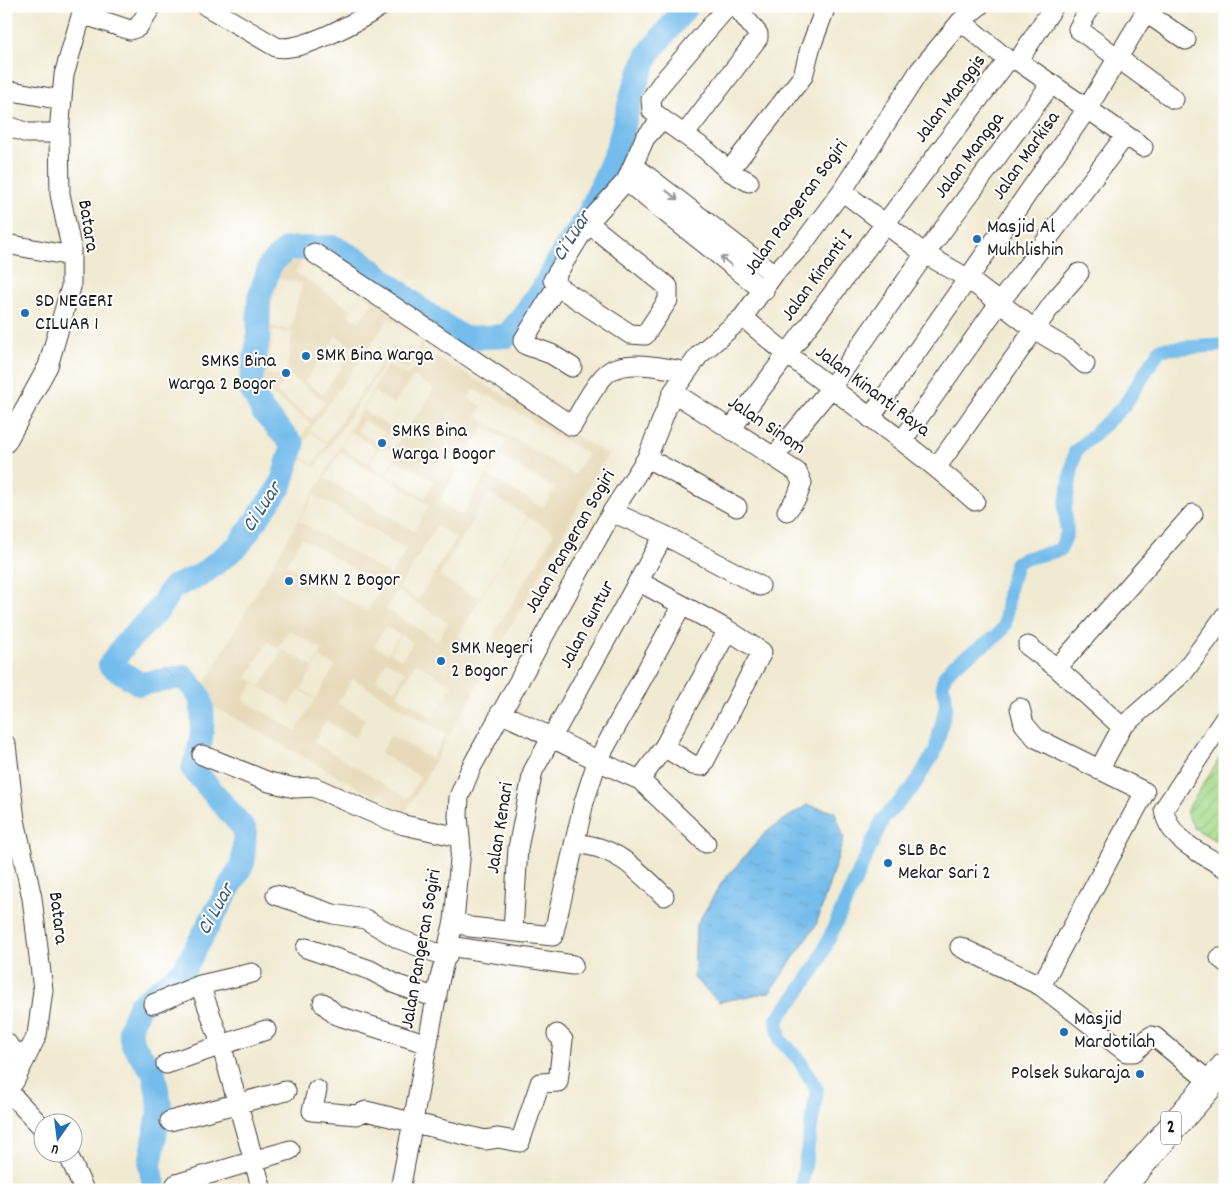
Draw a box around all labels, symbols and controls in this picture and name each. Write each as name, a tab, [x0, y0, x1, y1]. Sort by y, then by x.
street label: Jalan Manggis	[908, 49, 994, 149]
street label: Jalan Markisa	[986, 105, 1068, 206]
street label: Jalan Mangga	[928, 106, 1012, 205]
street label: Jalan Pangeran Sogiri	[738, 134, 856, 282]
one-way arrow	[665, 190, 679, 200]
street label: Batara	[69, 198, 105, 255]
water label: Ci Luar	[546, 204, 601, 268]
place label: Masjid Al Mukhlishin	[987, 214, 1064, 265]
street label: Jalan Kinanti I	[775, 224, 861, 328]
marker: Masjid Al Mukhlishin	[971, 233, 983, 245]
one-way arrow	[719, 255, 732, 266]
place label: SD NEGERI CILUAR 1	[35, 288, 113, 339]
marker: SD NEGERI CILUAR 1	[19, 307, 31, 319]
street label: Jalan Kinanti Raya	[809, 339, 936, 445]
place label: SMK Bina Warga	[316, 342, 434, 370]
place label: SMKS Bina Warga 2 Bogor	[168, 348, 277, 399]
marker: SMK Bina Warga	[300, 350, 312, 362]
marker: SMKS Bina Warga 2 Bogor	[280, 367, 292, 379]
street label: Jalan Sinom	[721, 390, 811, 462]
place label: SMKS Bina Warga 1 Bogor	[392, 418, 496, 469]
marker: SMKS Bina Warga 1 Bogor	[376, 437, 388, 449]
street label: Jalan Pangeran Sogiri	[518, 465, 624, 619]
water label: Ci Luar	[236, 475, 292, 539]
place label: SMKN 2 Bogor	[299, 567, 401, 595]
marker: SMKN 2 Bogor	[283, 575, 295, 587]
street label: Jalan Guntur	[553, 576, 623, 674]
place label: SMK Negeri 2 Bogor	[451, 635, 533, 686]
marker: SMK Negeri 2 Bogor	[435, 655, 447, 667]
street label: Jalan Kenari	[480, 780, 522, 876]
place label: SLB Bc Mekar Sari 2	[898, 837, 991, 888]
marker: SLB Bc Mekar Sari 2	[882, 857, 894, 869]
street label: Jalan Pangeran Sogiri	[394, 867, 450, 1031]
water label: Ci Luar	[191, 877, 244, 941]
street label: Batara	[40, 890, 74, 946]
place label: Masjid Mardotilah	[1074, 1006, 1155, 1057]
marker: Masjid Mardotilah	[1058, 1026, 1070, 1038]
place label: Polsek Sukaraja	[1011, 1060, 1131, 1088]
marker: Polsek Sukaraja	[1134, 1068, 1146, 1080]
road number: 2	[1161, 1112, 1181, 1144]
north arrow	[32, 1114, 82, 1164]
text: U	[49, 1138, 61, 1159]

